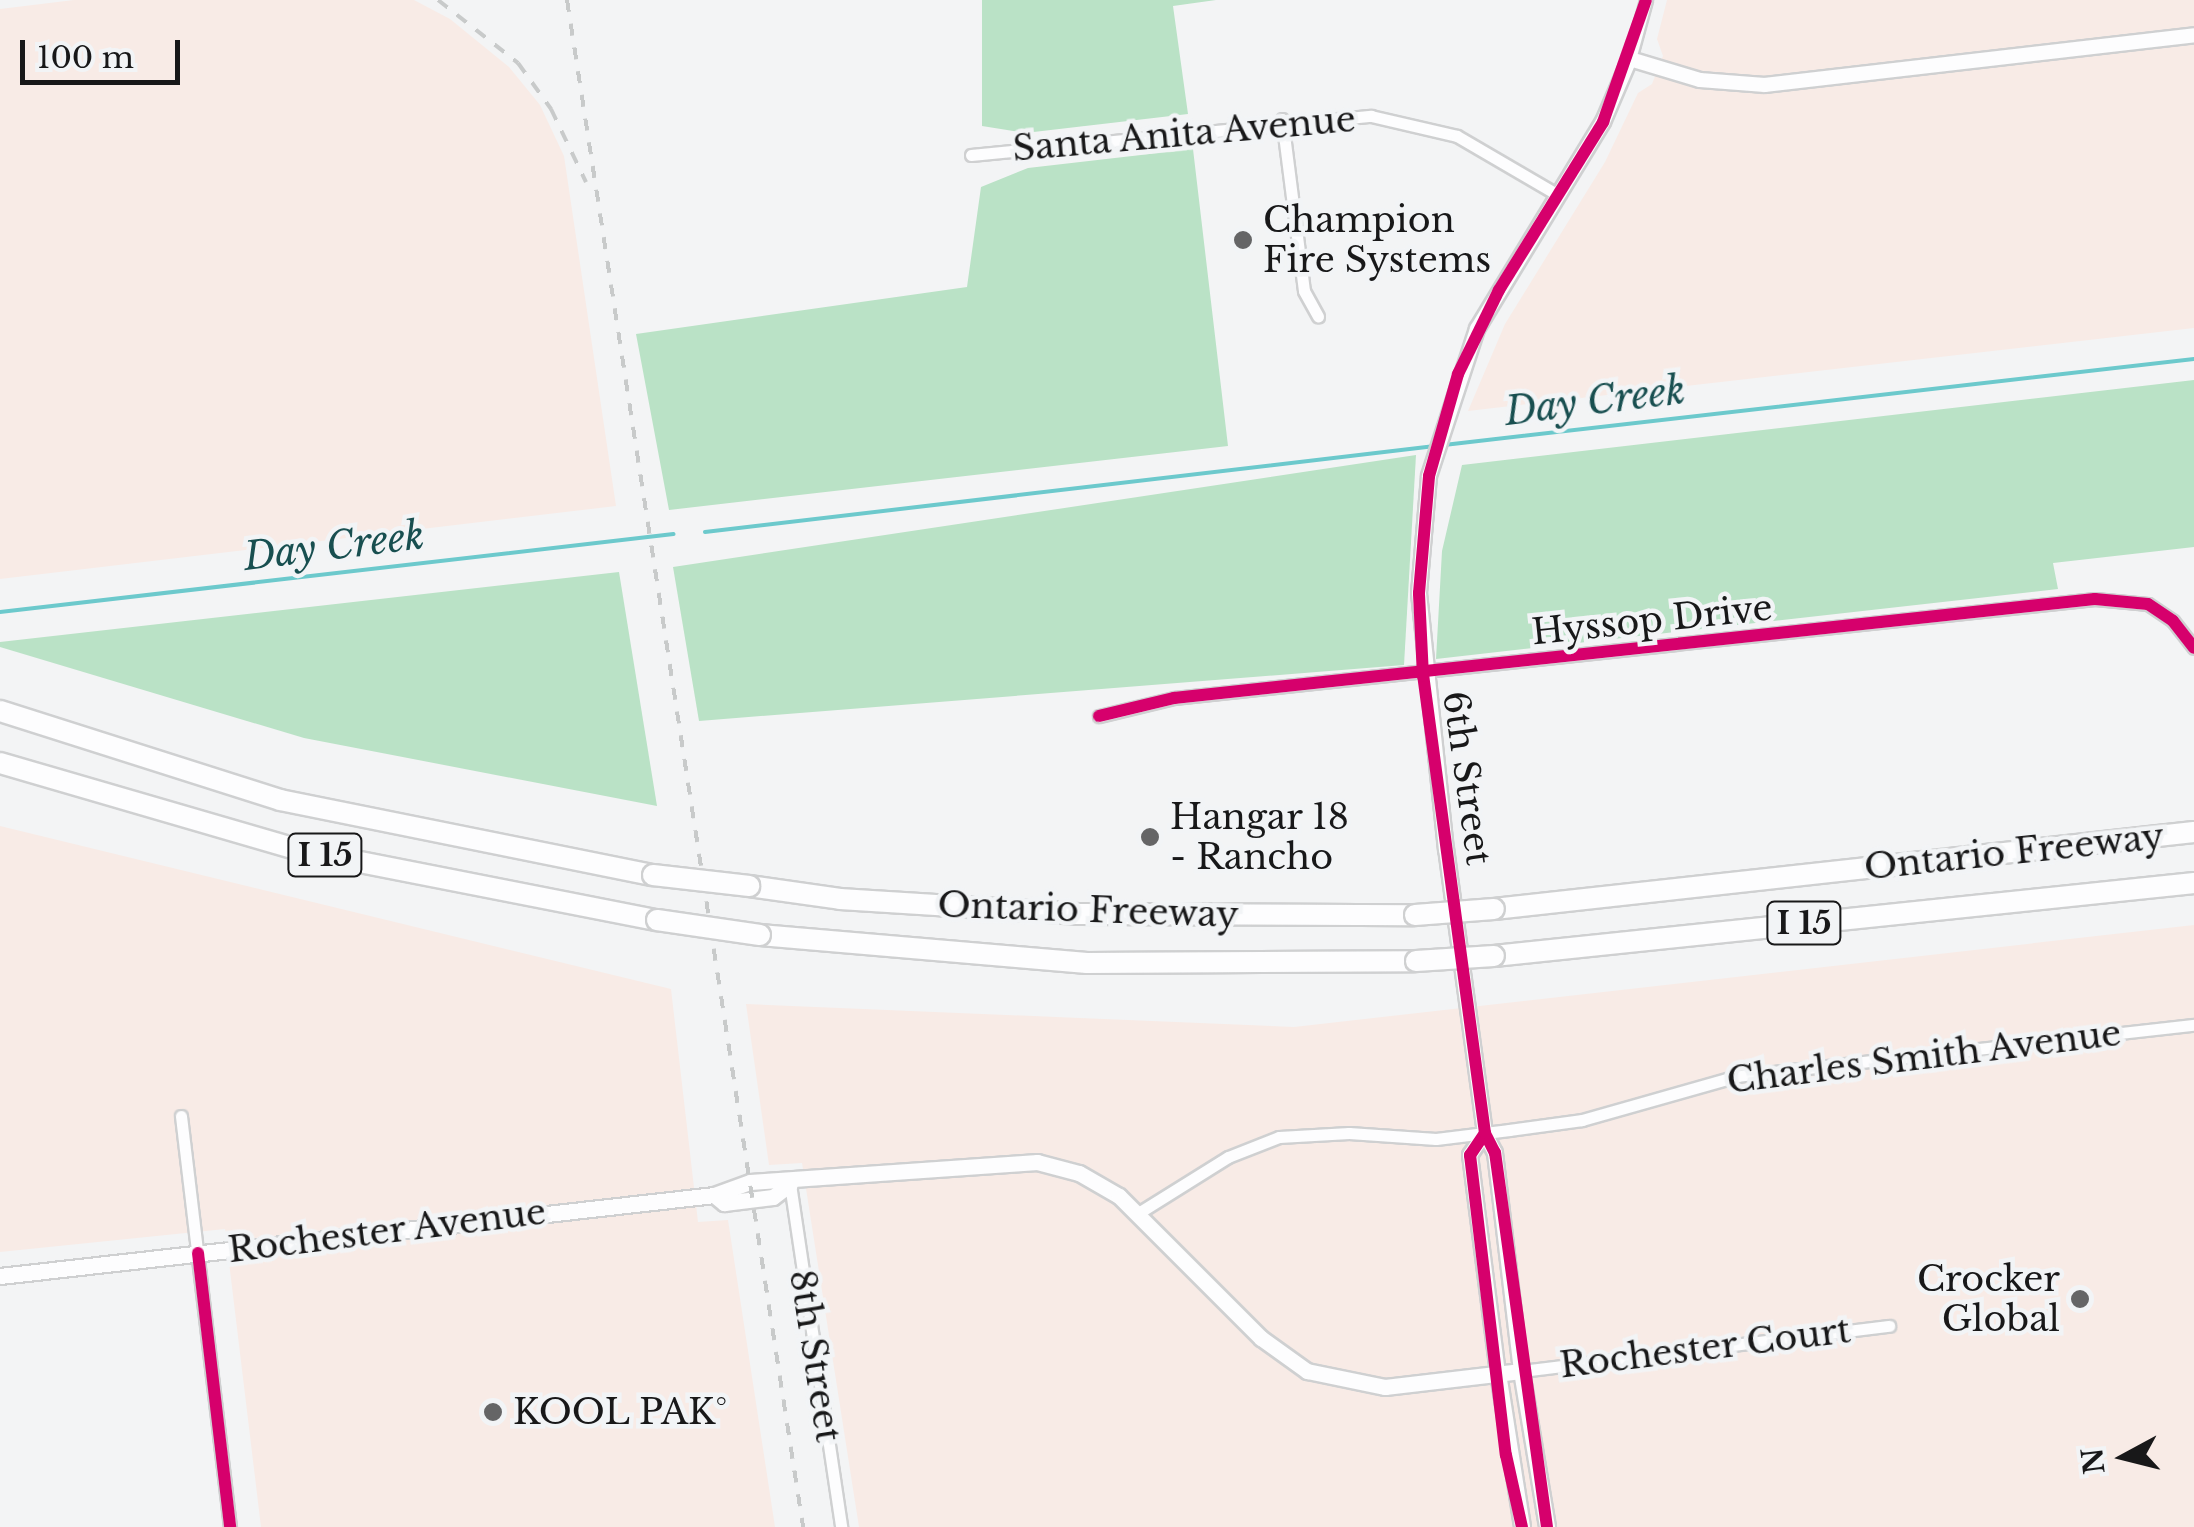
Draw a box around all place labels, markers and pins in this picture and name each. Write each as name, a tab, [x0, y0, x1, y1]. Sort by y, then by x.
place label: Champion Fire Systems	[1263, 199, 1491, 281]
marker: Champion Fire Systems	[1232, 229, 1254, 251]
place label: Hangar 18 - Rancho	[1170, 796, 1350, 878]
marker: Hangar 18 - Rancho	[1139, 826, 1161, 848]
place label: Crocker Global	[1917, 1258, 2060, 1340]
marker: Crocker Global	[2069, 1288, 2091, 1310]
place label: KOOL PAK°	[513, 1391, 728, 1433]
marker: KOOL PAK°	[482, 1401, 504, 1423]

